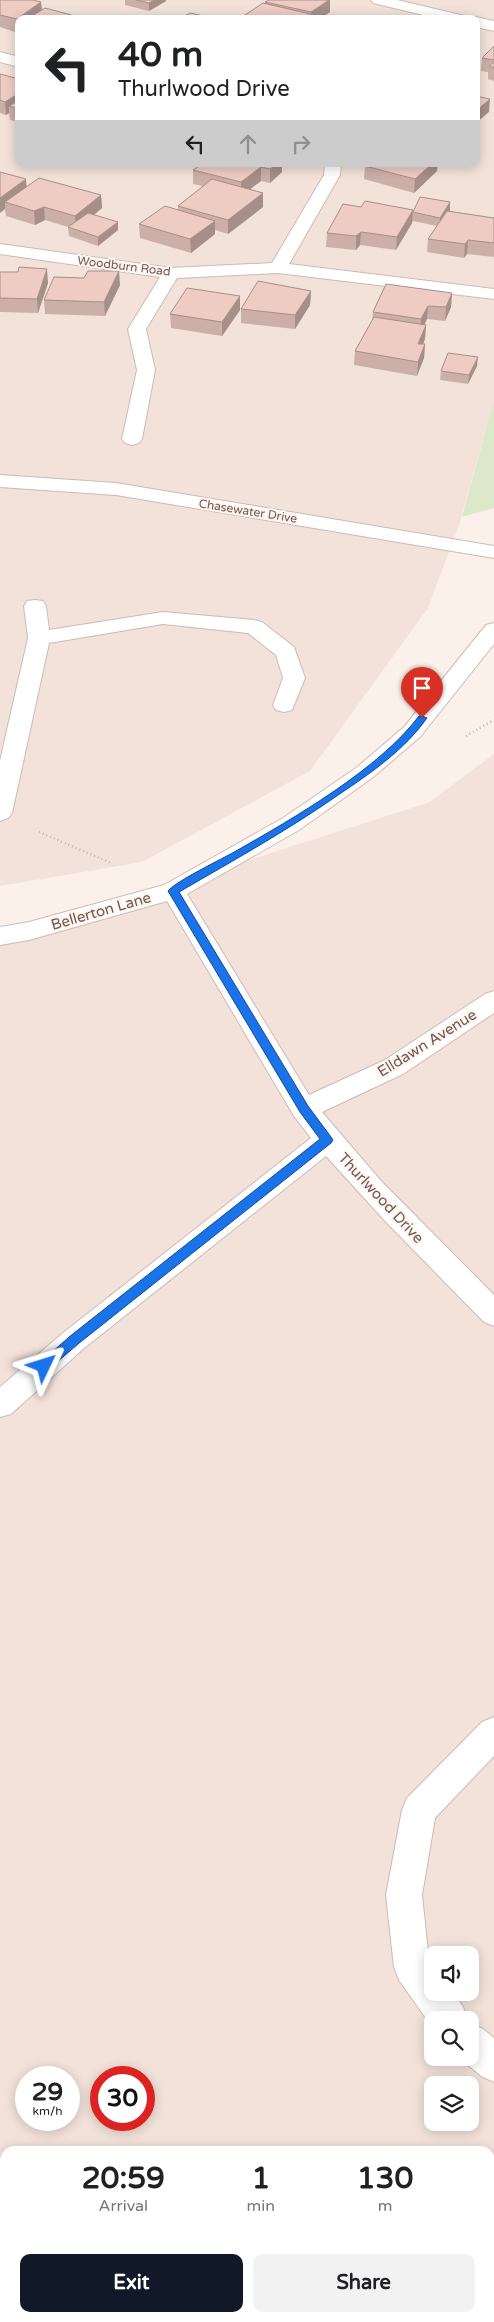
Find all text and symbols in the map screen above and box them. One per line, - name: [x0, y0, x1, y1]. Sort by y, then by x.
- text: 40 m: [118, 34, 203, 76]
- icon: left: [35, 35, 100, 100]
- text: Thurlwood Drive: [118, 76, 290, 102]
- icon: left: [181, 130, 209, 158]
- icon: ahead: [234, 130, 262, 158]
- icon: right: [287, 130, 315, 158]
- street label: Woodburn Road: [77, 253, 171, 279]
- street label: Chasewater Drive: [198, 496, 298, 526]
- pin: [401, 667, 443, 718]
- icon: arrive: [408, 674, 436, 702]
- street label: Bellerton Lane: [49, 888, 153, 934]
- street label: Elldawn Avenue: [374, 1005, 480, 1081]
- street label: Thurlwood Drive: [334, 1149, 428, 1247]
- position arrow: [17, 1339, 69, 1391]
- map controls: [424, 1946, 479, 2131]
- button: sound: [424, 1946, 479, 2001]
- button: search: [424, 2011, 479, 2066]
- speed limit sign: 30: [90, 2066, 155, 2131]
- button: layers: [424, 2076, 479, 2131]
- text: 29: [32, 2077, 63, 2107]
- text: km/h: [32, 2104, 63, 2118]
- text: 20:59: [82, 2160, 165, 2197]
- text: 1: [251, 2160, 270, 2197]
- text: 130: [357, 2160, 413, 2197]
- text: Arrival: [99, 2196, 148, 2216]
- text: min: [247, 2196, 275, 2216]
- text: m: [378, 2196, 392, 2216]
- button: Exit: [20, 2254, 243, 2312]
- button: Share: [253, 2254, 475, 2312]

